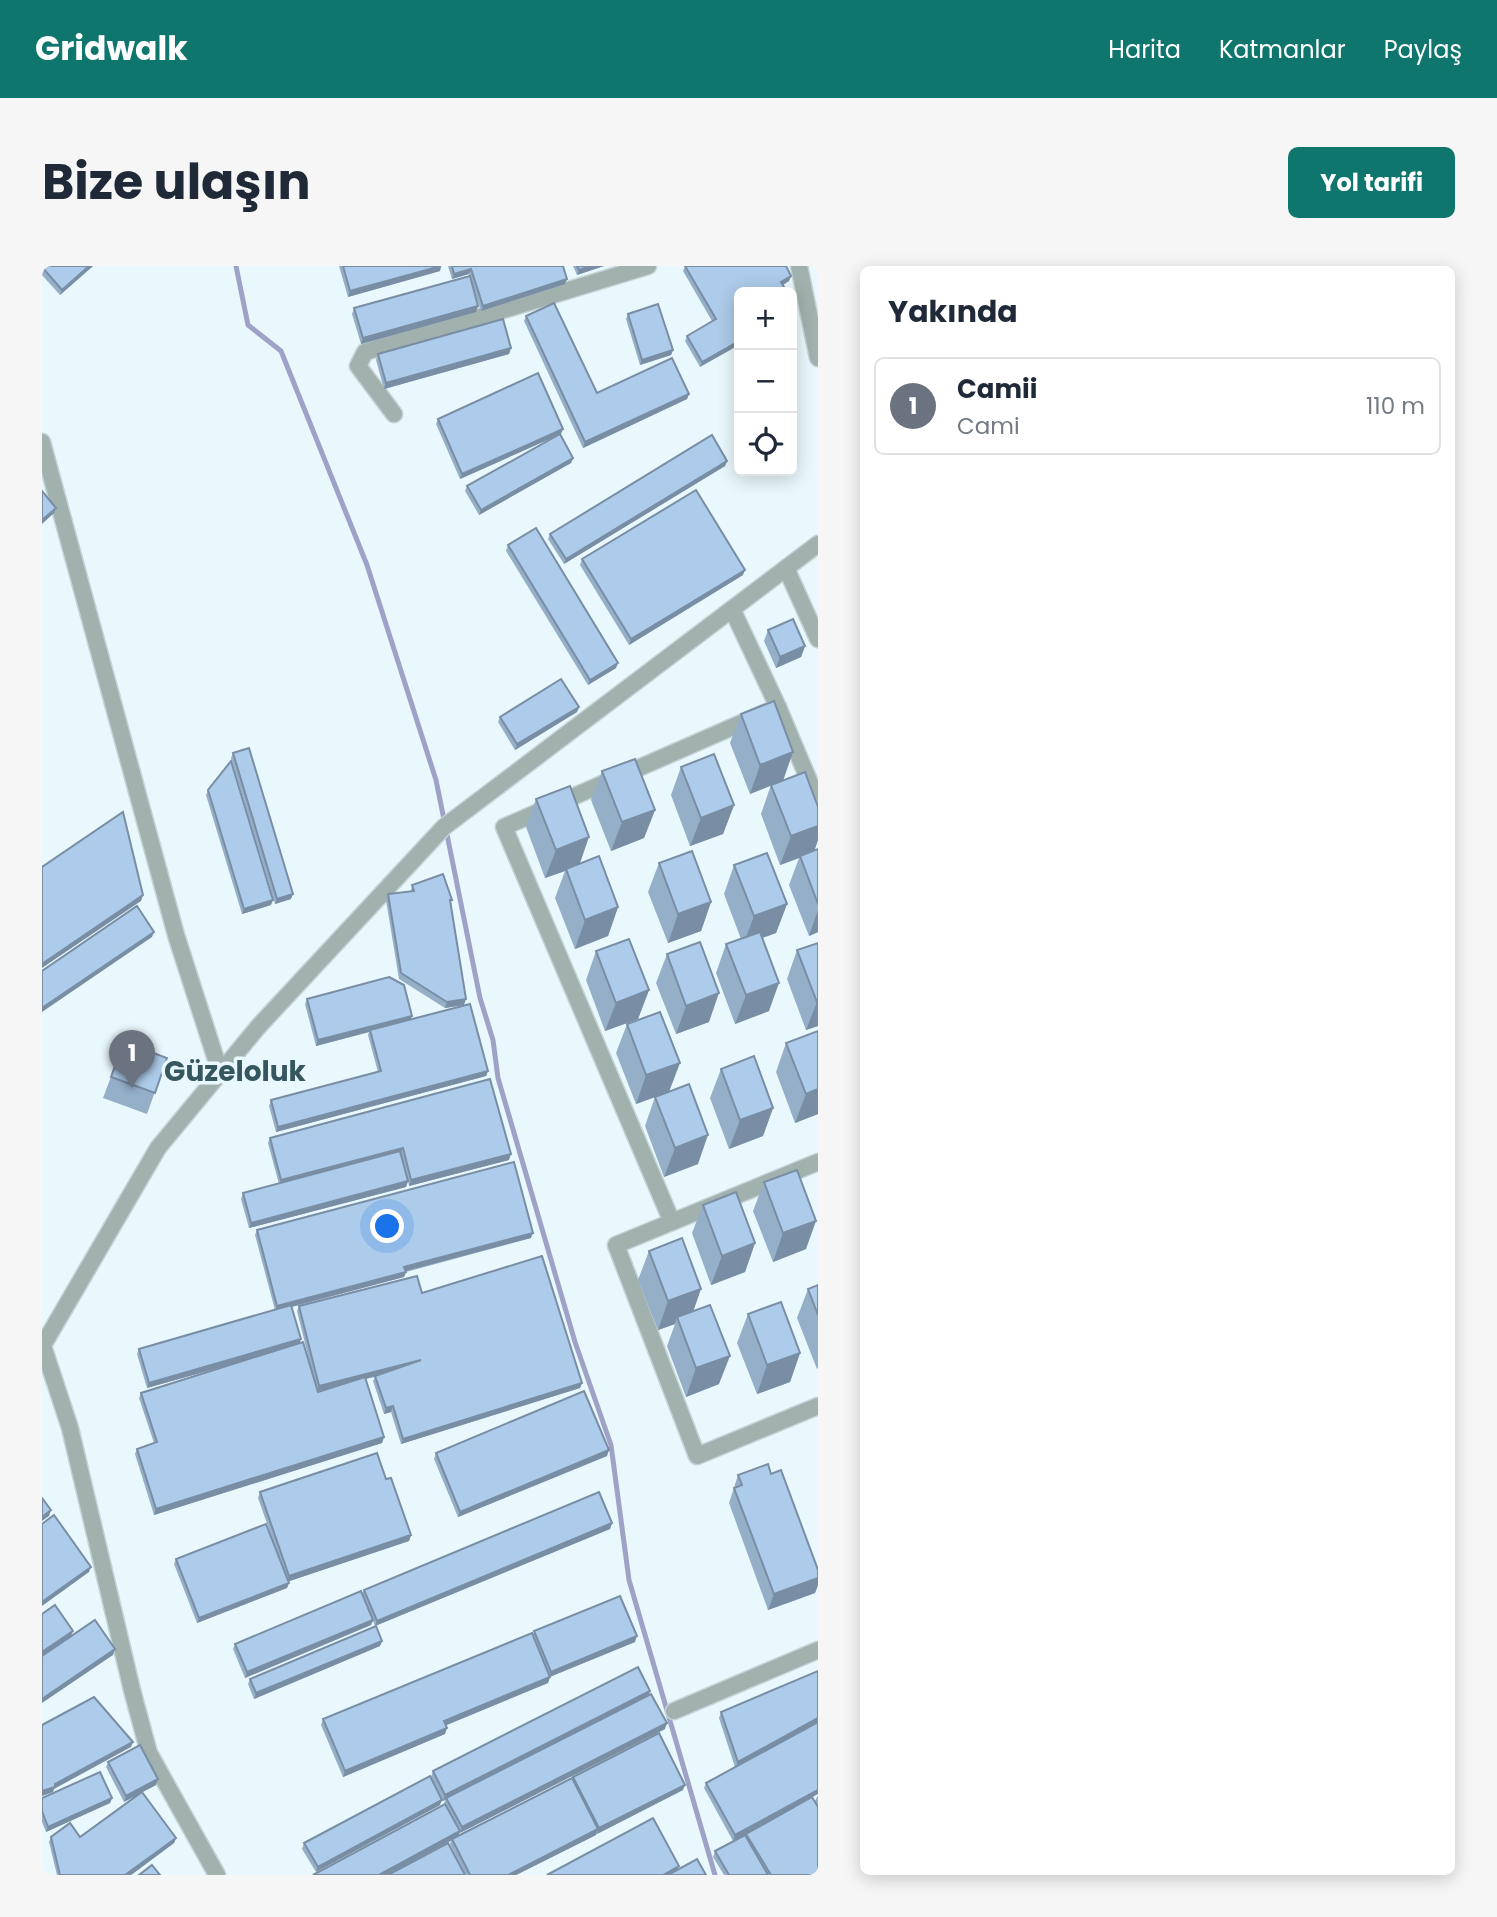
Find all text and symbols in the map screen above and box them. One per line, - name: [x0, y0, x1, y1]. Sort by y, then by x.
- text: Gridwalk: [35, 25, 188, 72]
- text: Harita: [1108, 33, 1181, 66]
- text: Katmanlar: [1219, 33, 1346, 66]
- text: Paylaş: [1384, 33, 1462, 66]
- button: Yol tarifi: [1288, 147, 1455, 218]
- text: Bize ulaşın: [42, 148, 310, 216]
- map controls: [734, 287, 797, 476]
- button: +: [734, 287, 797, 350]
- text: Yakında: [888, 290, 1018, 333]
- button: −: [734, 350, 797, 413]
- text: Camii: [957, 371, 1037, 407]
- text: 1: [909, 390, 917, 422]
- text: 110 m: [1366, 390, 1425, 422]
- text: Cami: [957, 410, 1020, 442]
- button: locate: [734, 413, 797, 476]
- pin: 1: [109, 1030, 155, 1088]
- district label: Güzeloluk: [164, 1052, 307, 1091]
- your location: [370, 1209, 404, 1243]

